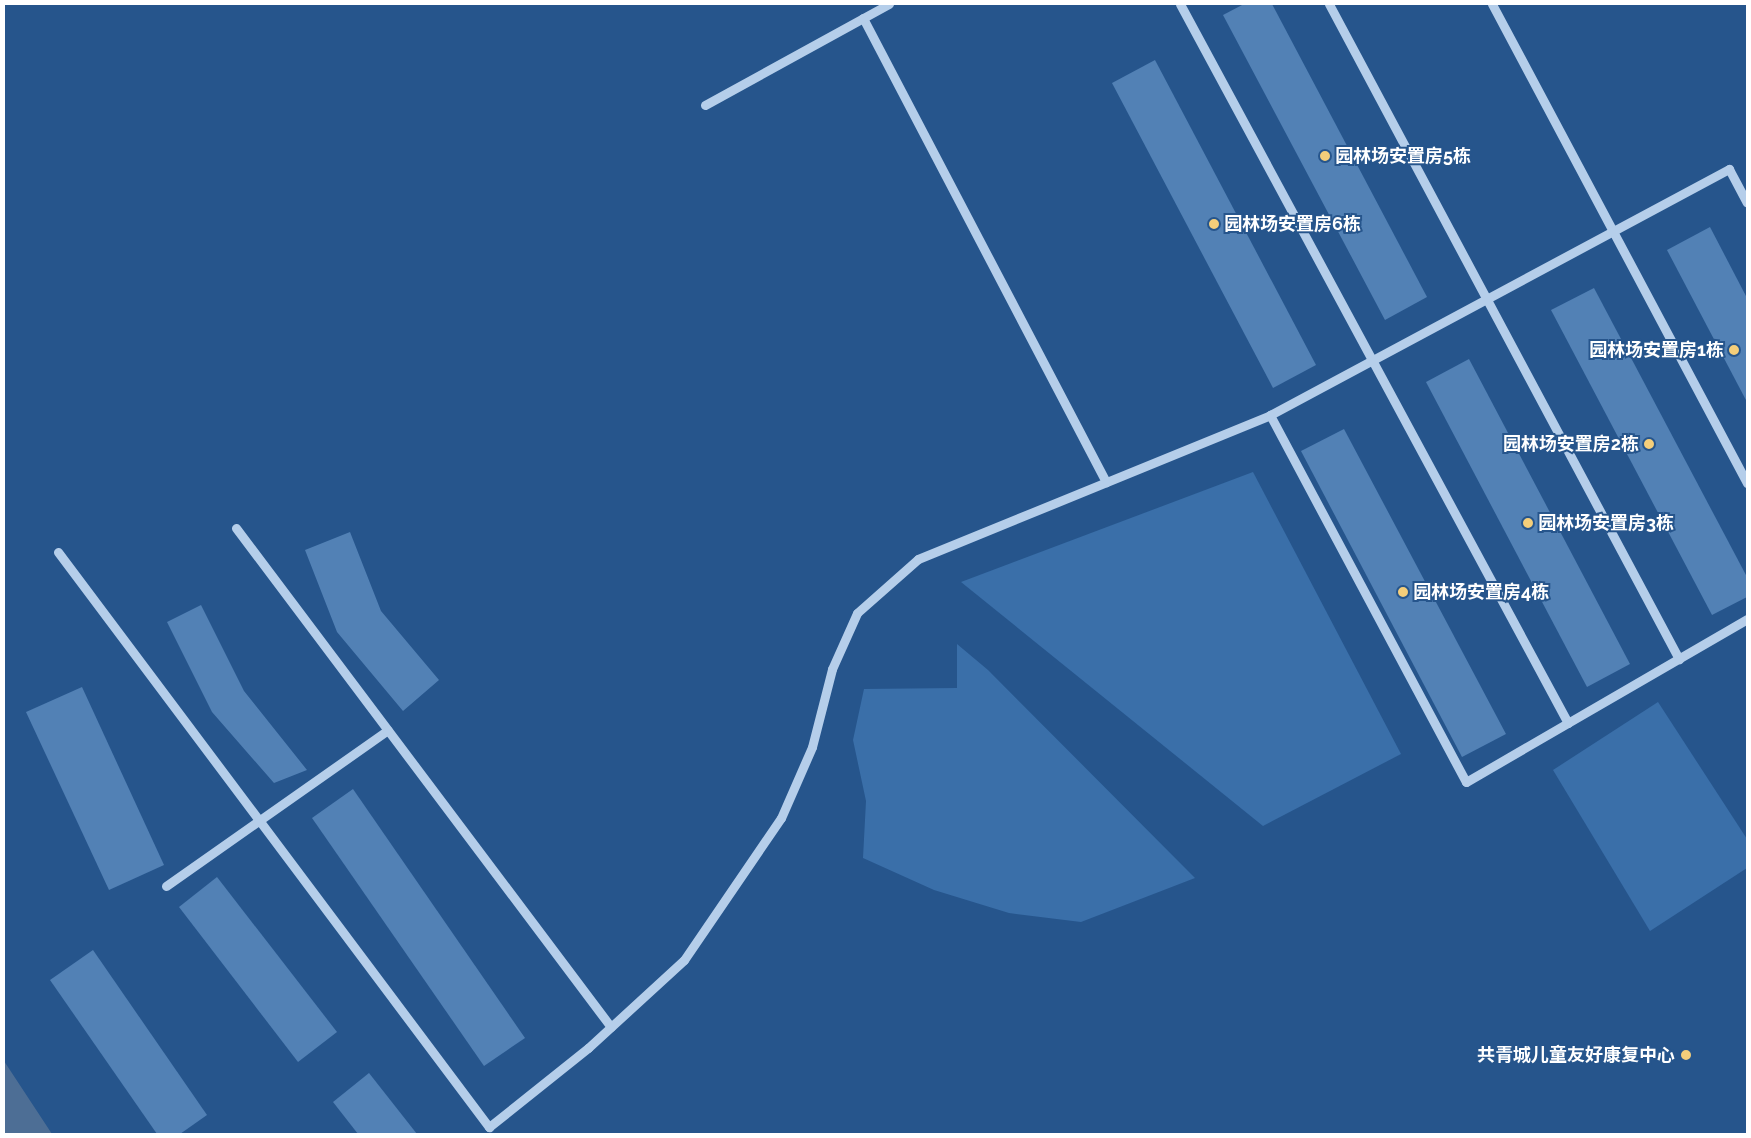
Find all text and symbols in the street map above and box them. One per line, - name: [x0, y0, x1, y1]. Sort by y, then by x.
- place label: 园林场安置房5栋: [1335, 145, 1471, 167]
- marker: 园林场安置房5栋: [1319, 150, 1331, 162]
- place label: 园林场安置房6栋: [1224, 213, 1361, 235]
- marker: 园林场安置房6栋: [1208, 218, 1220, 230]
- place label: 园林场安置房1栋: [1589, 339, 1724, 361]
- marker: 园林场安置房1栋: [1728, 344, 1740, 356]
- place label: 园林场安置房2栋: [1503, 433, 1639, 455]
- marker: 园林场安置房2栋: [1643, 438, 1655, 450]
- place label: 园林场安置房3栋: [1538, 512, 1674, 534]
- marker: 园林场安置房3栋: [1522, 517, 1534, 529]
- place label: 园林场安置房4栋: [1413, 581, 1549, 603]
- marker: 园林场安置房4栋: [1397, 586, 1409, 598]
- place label: 共青城儿童友好康复中心: [1477, 1044, 1675, 1066]
- marker: 共青城儿童友好康复中心: [1679, 1048, 1693, 1062]

